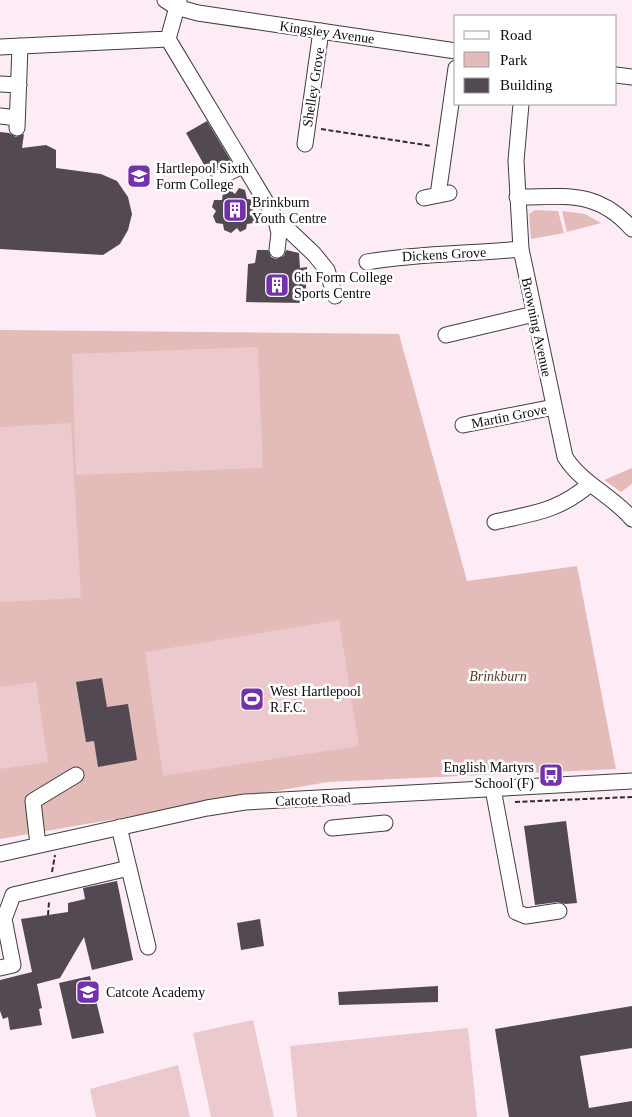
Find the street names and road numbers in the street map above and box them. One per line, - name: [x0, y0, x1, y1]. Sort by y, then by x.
- street label: Kingsley Avenue: [278, 18, 375, 47]
- street label: Shelley Grove: [300, 46, 327, 128]
- street label: Dickens Grove: [402, 245, 487, 264]
- street label: Browning Avenue: [519, 276, 554, 378]
- street label: Martin Grove: [470, 402, 548, 431]
- street label: Catcote Road: [275, 790, 351, 809]

